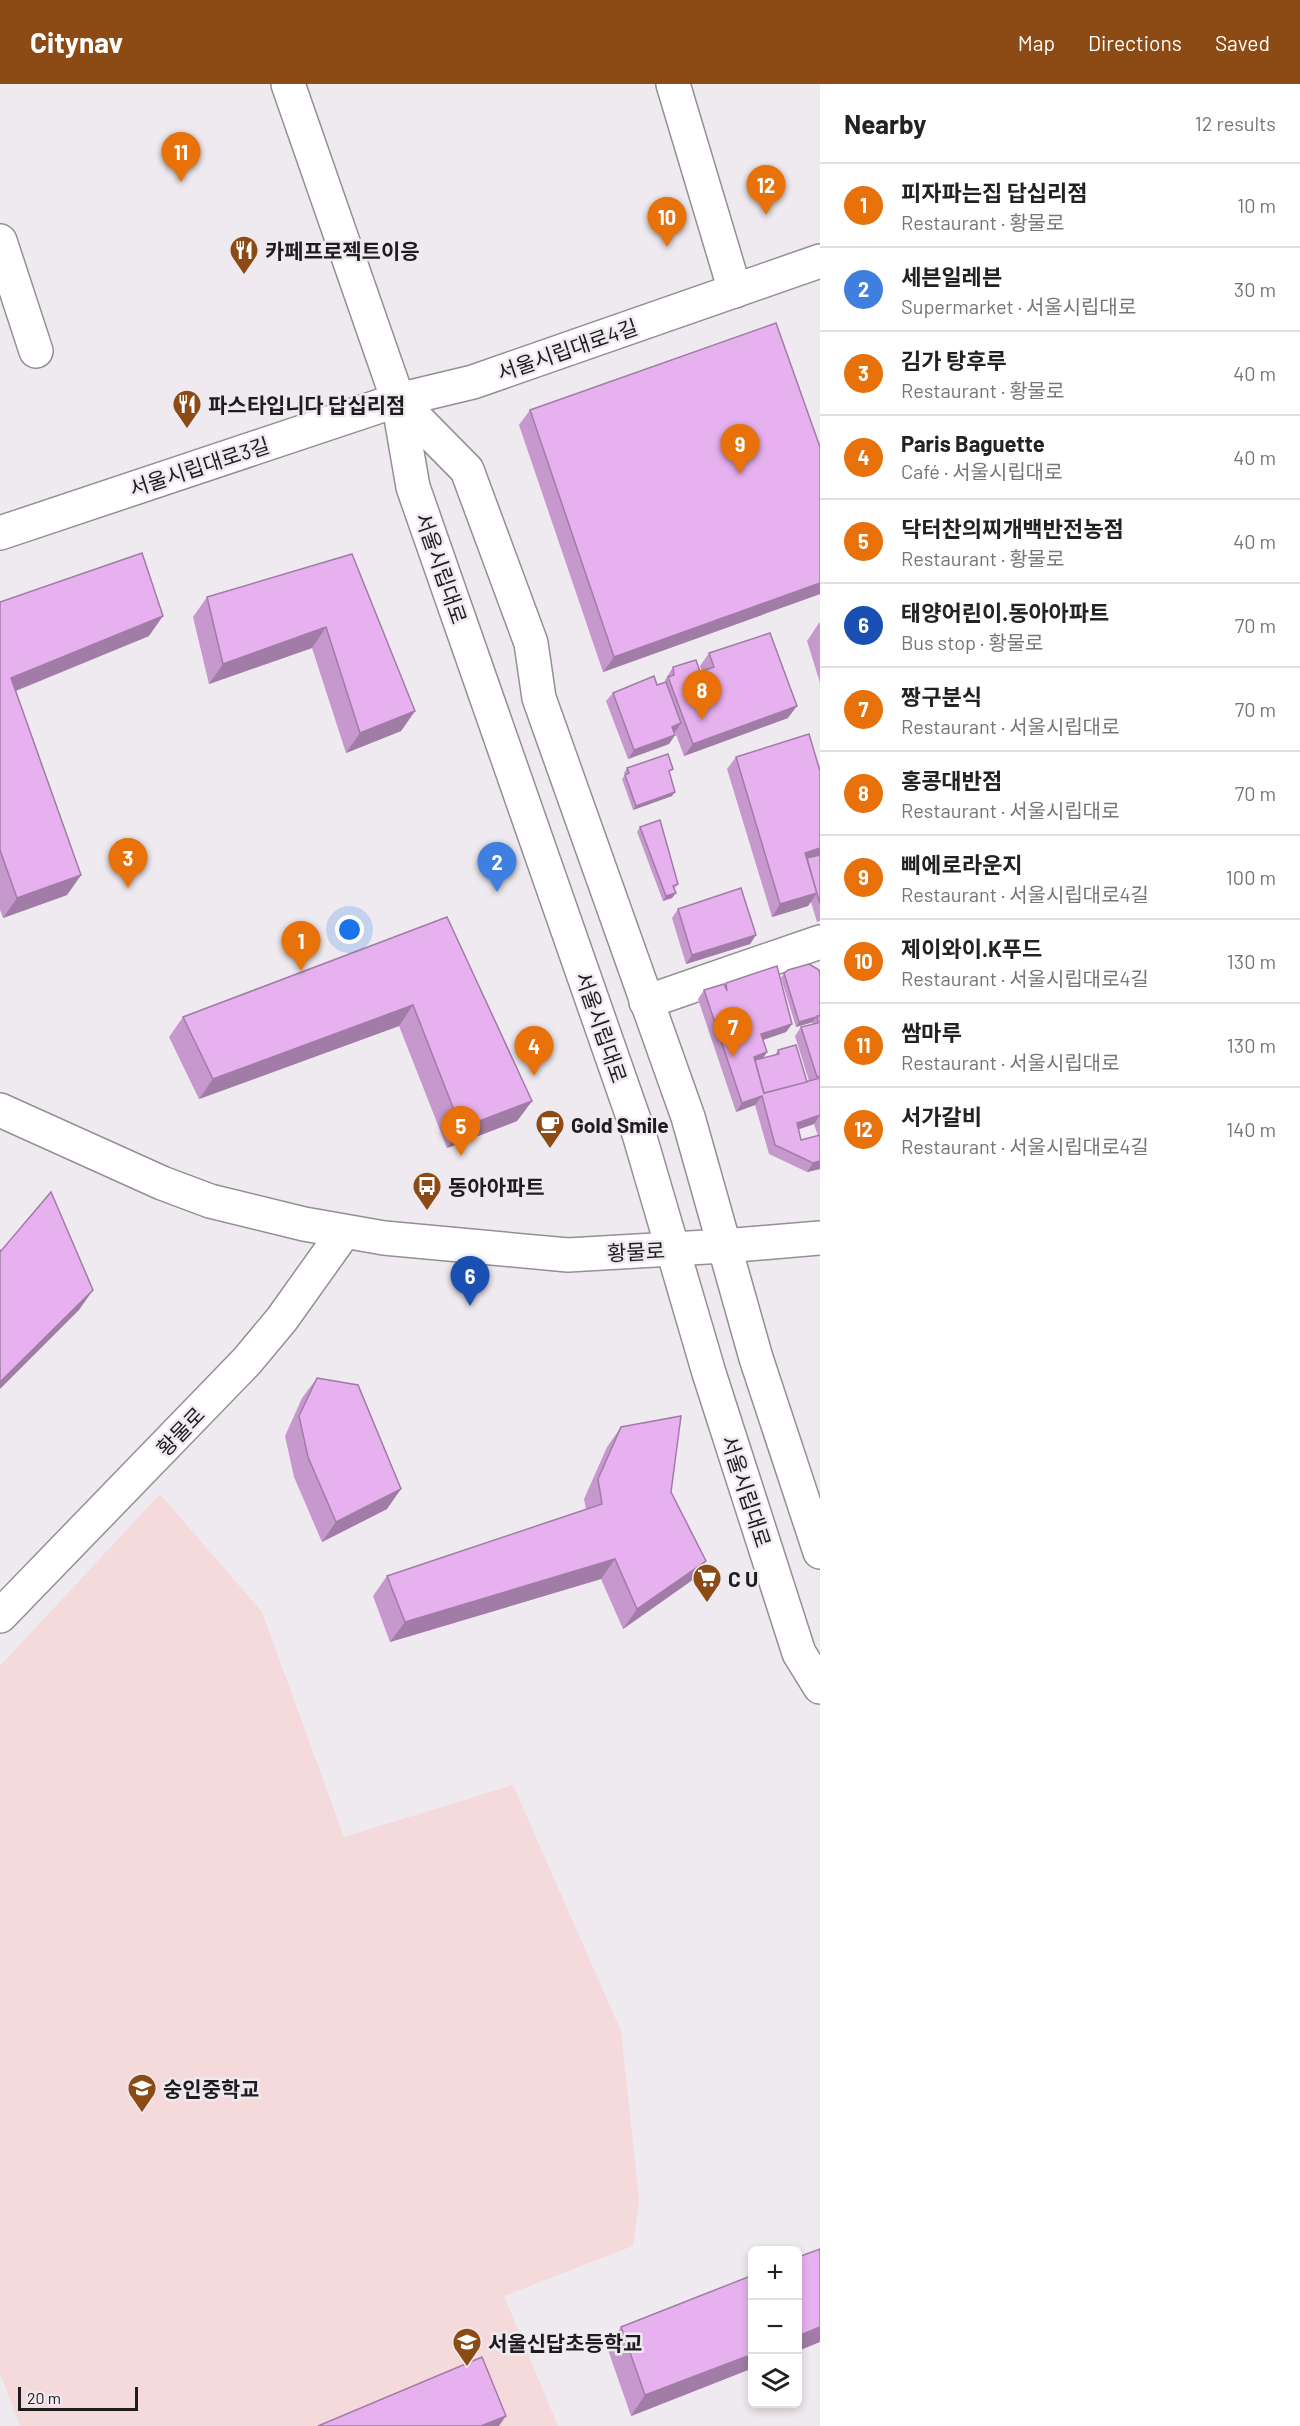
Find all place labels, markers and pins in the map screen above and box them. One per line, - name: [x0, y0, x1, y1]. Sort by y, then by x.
- pin: 11: [162, 132, 201, 182]
- pin: 12: [746, 166, 786, 215]
- pin: 10: [648, 198, 686, 247]
- restaurant icon: 카페프로젝트이응: [228, 234, 260, 276]
- place label: 카페프로젝트이응: [265, 238, 420, 263]
- restaurant icon: 파스타입니다 답십리점: [171, 388, 203, 430]
- place label: 파스타입니다 답십리점: [208, 392, 405, 417]
- pin: 9: [720, 424, 760, 474]
- pin: 8: [682, 670, 722, 720]
- pin: 3: [108, 838, 148, 888]
- pin: 2: [478, 842, 516, 892]
- pin: 1: [282, 922, 320, 971]
- pin: 7: [714, 1008, 752, 1057]
- pin: 4: [514, 1026, 554, 1076]
- pin: 5: [442, 1106, 480, 1156]
- cafe icon: Gold Smile: [534, 1108, 566, 1150]
- place label: Gold Smile: [571, 1112, 669, 1137]
- bus stop icon: 동아아파트: [411, 1170, 443, 1212]
- place label: 동아아파트: [448, 1174, 545, 1199]
- pin: 6: [450, 1256, 490, 1306]
- supermarket icon: C U: [691, 1562, 723, 1604]
- place label: C U: [728, 1566, 758, 1591]
- school or university icon: 숭인중학교: [126, 2072, 158, 2114]
- place label: 숭인중학교: [163, 2076, 260, 2101]
- school or university icon: 서울신답초등학교: [451, 2326, 483, 2368]
- place label: 서울신답초등학교: [488, 2330, 643, 2355]

